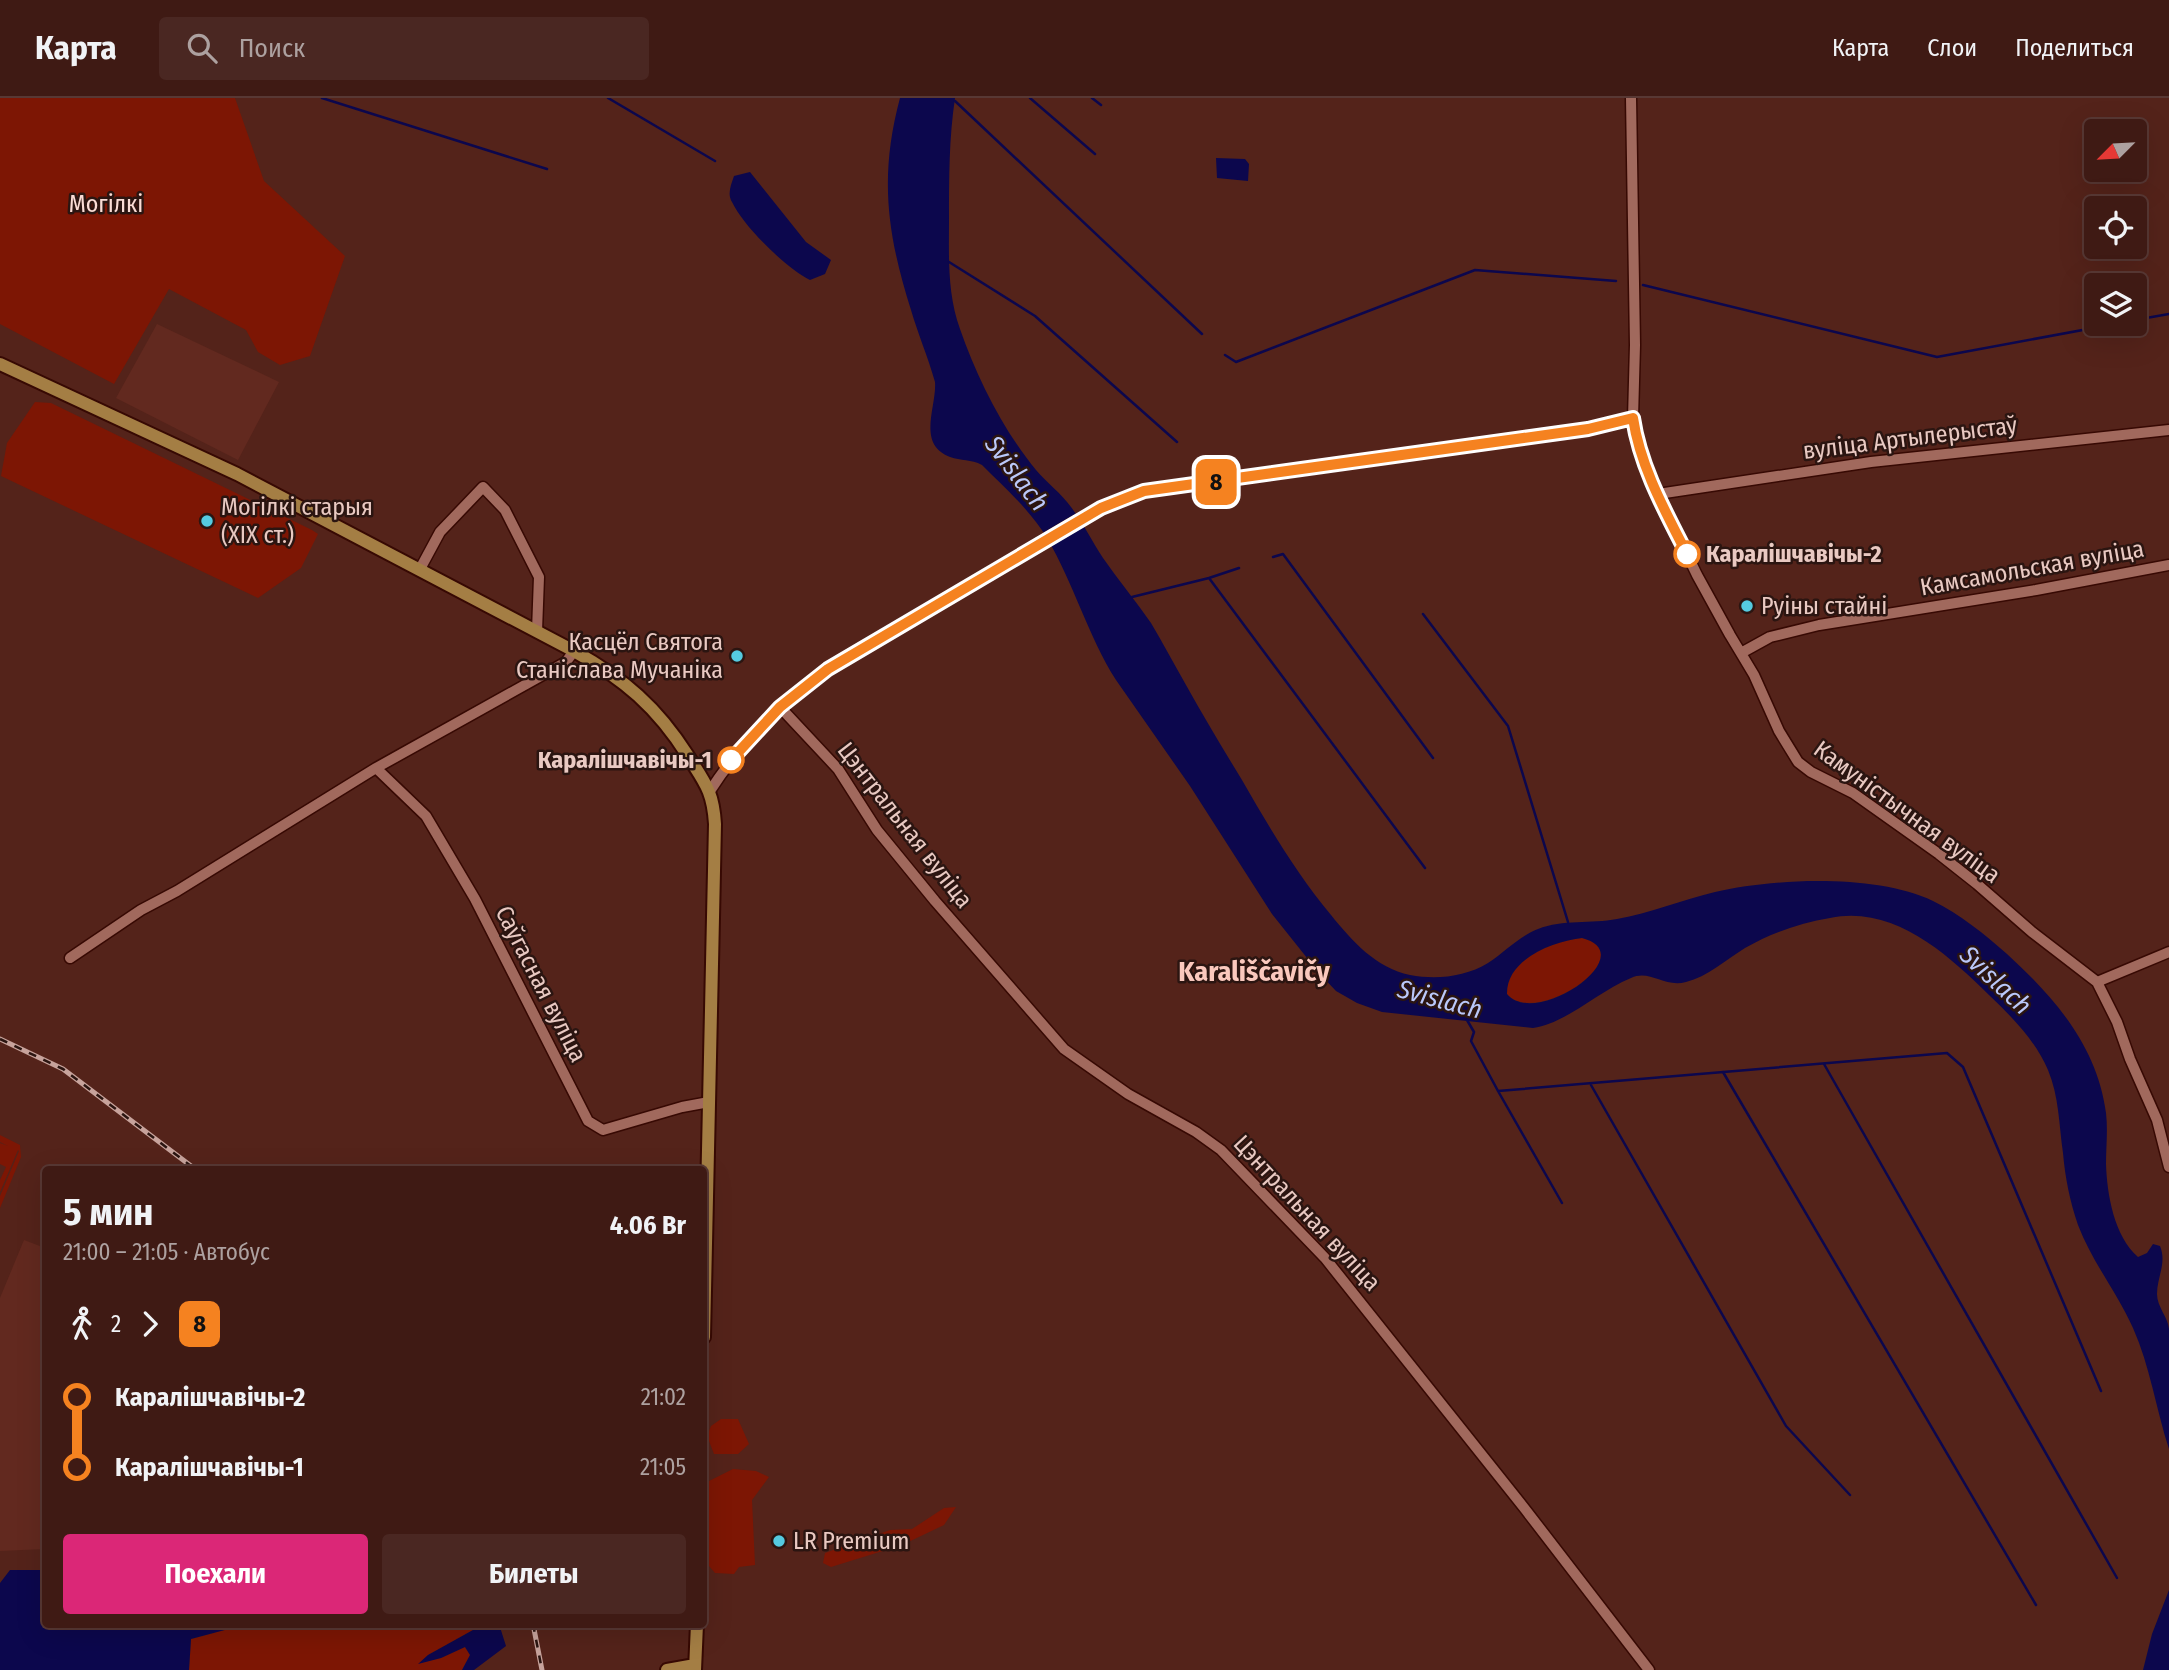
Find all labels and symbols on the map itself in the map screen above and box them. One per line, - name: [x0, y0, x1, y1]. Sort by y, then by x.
- north arrow: [2084, 119, 2147, 182]
- park label: Могілкі: [69, 190, 143, 218]
- street label: вуліца Артылерыстаў: [1801, 411, 2019, 465]
- water label: Svislach: [978, 429, 1055, 517]
- line badge: 8: [1193, 459, 1239, 505]
- place label: Могілкі старыя (XIX ст.): [221, 493, 373, 549]
- marker: Могілкі старыя (XIX ст.): [199, 513, 215, 529]
- street label: Камсамольская вуліца: [1918, 535, 2146, 601]
- place label: Каралішчавічы-2: [1706, 540, 1882, 568]
- marker: Каралішчавічы-2: [1674, 541, 1700, 567]
- place label: Руіны стайні: [1761, 592, 1887, 620]
- marker: Руіны стайні: [1739, 598, 1755, 614]
- place label: Касцёл Святога Станіслава Мучаніка: [516, 628, 723, 684]
- marker: Касцёл Святога Станіслава Мучаніка: [729, 648, 745, 664]
- street label: Камуністычная вуліца: [1808, 735, 2006, 889]
- street label: Цэнтральная вуліца: [832, 737, 978, 913]
- place label: Каралішчавічы-1: [538, 746, 712, 774]
- marker: Каралішчавічы-1: [718, 747, 744, 773]
- street label: Саўгасная вуліца: [490, 901, 592, 1067]
- water label: Svislach: [1953, 939, 2038, 1021]
- district label: Karališčavičy: [1178, 955, 1330, 988]
- water label: Svislach: [1393, 973, 1486, 1026]
- street label: Цэнтральная вуліца: [1228, 1129, 1386, 1297]
- place label: LR Premium: [793, 1527, 910, 1555]
- marker: LR Premium: [771, 1533, 787, 1549]

